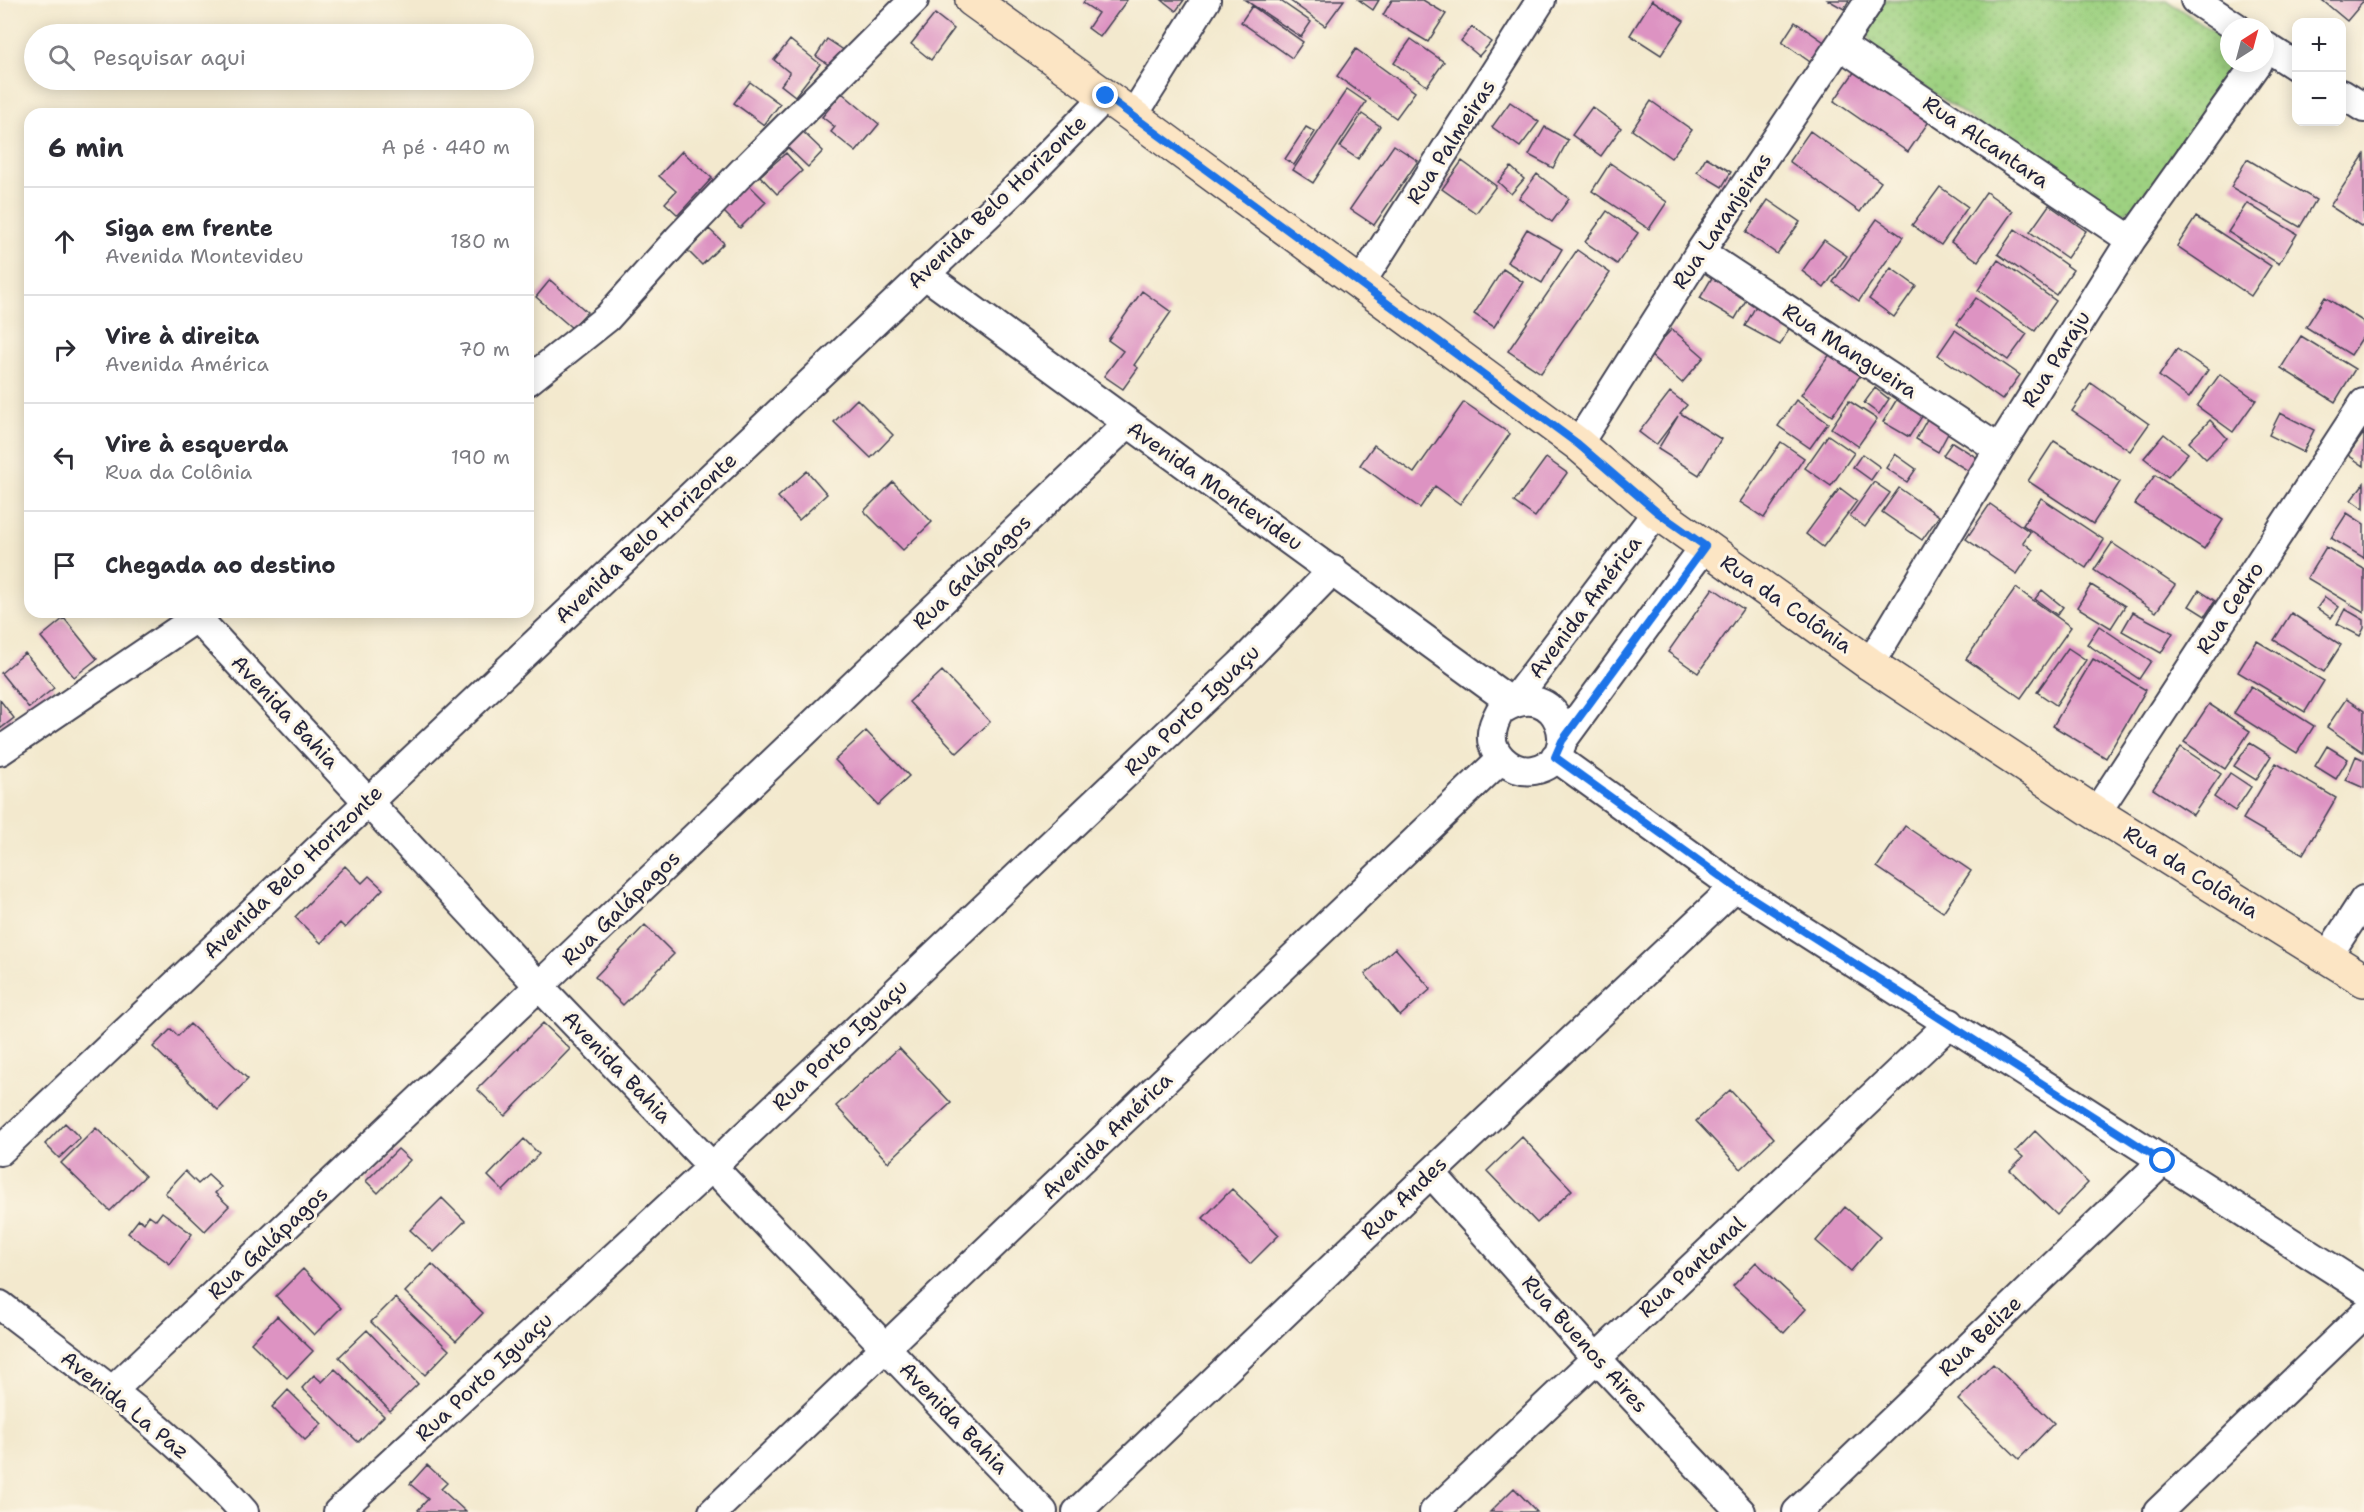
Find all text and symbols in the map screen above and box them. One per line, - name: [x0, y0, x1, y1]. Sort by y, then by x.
- north arrow: [2220, 18, 2274, 72]
- map controls: [2292, 18, 2346, 126]
- button: +: [2292, 18, 2346, 72]
- search box: [24, 24, 534, 90]
- icon: search: [45, 41, 78, 74]
- text: Pesquisar aqui: [93, 43, 246, 72]
- button: −: [2292, 72, 2346, 126]
- street label: Rua Palmeiras: [1400, 74, 1502, 210]
- route end: [1092, 82, 1118, 108]
- street label: Rua Alcantara: [1917, 89, 2055, 195]
- street label: Avenida Belo Horizonte: [901, 109, 1093, 295]
- text: 6 min: [48, 130, 124, 165]
- text: A pé · 440 m: [382, 134, 510, 160]
- street label: Rua Laranjeiras: [1666, 147, 1778, 295]
- text: Siga em frente: [105, 214, 273, 243]
- icon: ahead: [48, 225, 81, 258]
- text: 180 m: [450, 228, 510, 254]
- text: Avenida Montevideu: [105, 243, 304, 269]
- street label: Rua Mangueira: [1777, 297, 1923, 405]
- street label: Rua Paraju: [2015, 305, 2097, 413]
- text: Vire à direita: [105, 322, 259, 351]
- icon: right: [48, 333, 81, 366]
- text: 70 m: [458, 336, 510, 362]
- text: Avenida América: [105, 351, 269, 377]
- street label: Avenida Montevideu: [1122, 415, 1308, 557]
- text: Vire à esquerda: [105, 430, 288, 459]
- icon: left: [48, 441, 81, 474]
- text: 190 m: [451, 444, 510, 470]
- street label: Avenida Belo Horizonte: [549, 446, 743, 630]
- text: Rua da Colônia: [105, 459, 252, 485]
- street label: Rua Galápagos: [907, 508, 1037, 636]
- street label: Avenida América: [1522, 530, 1648, 684]
- street label: Rua da Colônia: [1715, 548, 1857, 660]
- icon: arrive: [48, 549, 81, 582]
- text: Chegada ao destino: [105, 551, 336, 580]
- street label: Rua Cedro: [2190, 556, 2270, 660]
- street label: Rua Porto Iguaçu: [1118, 638, 1266, 782]
- street label: Avenida Bahia: [225, 649, 345, 775]
- street label: Avenida Belo Horizonte: [197, 779, 389, 965]
- street label: Rua da Colônia: [2118, 819, 2264, 925]
- street label: Rua Galápagos: [556, 844, 686, 972]
- street label: Rua Porto Iguaçu: [766, 973, 914, 1117]
- street label: Avenida Bahia: [556, 1005, 678, 1129]
- street label: Avenida América: [1035, 1066, 1179, 1206]
- route start: [2149, 1147, 2175, 1173]
- street label: Rua Andes: [1355, 1150, 1453, 1246]
- street label: Rua Galápagos: [202, 1180, 334, 1306]
- street label: Rua Pantanal: [1632, 1210, 1752, 1324]
- street label: Rua Buenos Aires: [1516, 1269, 1654, 1419]
- street label: Rua Belize: [1932, 1289, 2028, 1383]
- street label: Rua Porto Iguaçu: [409, 1306, 559, 1448]
- street label: Avenida La Paz: [55, 1345, 195, 1465]
- street label: Avenida Bahia: [893, 1356, 1015, 1480]

